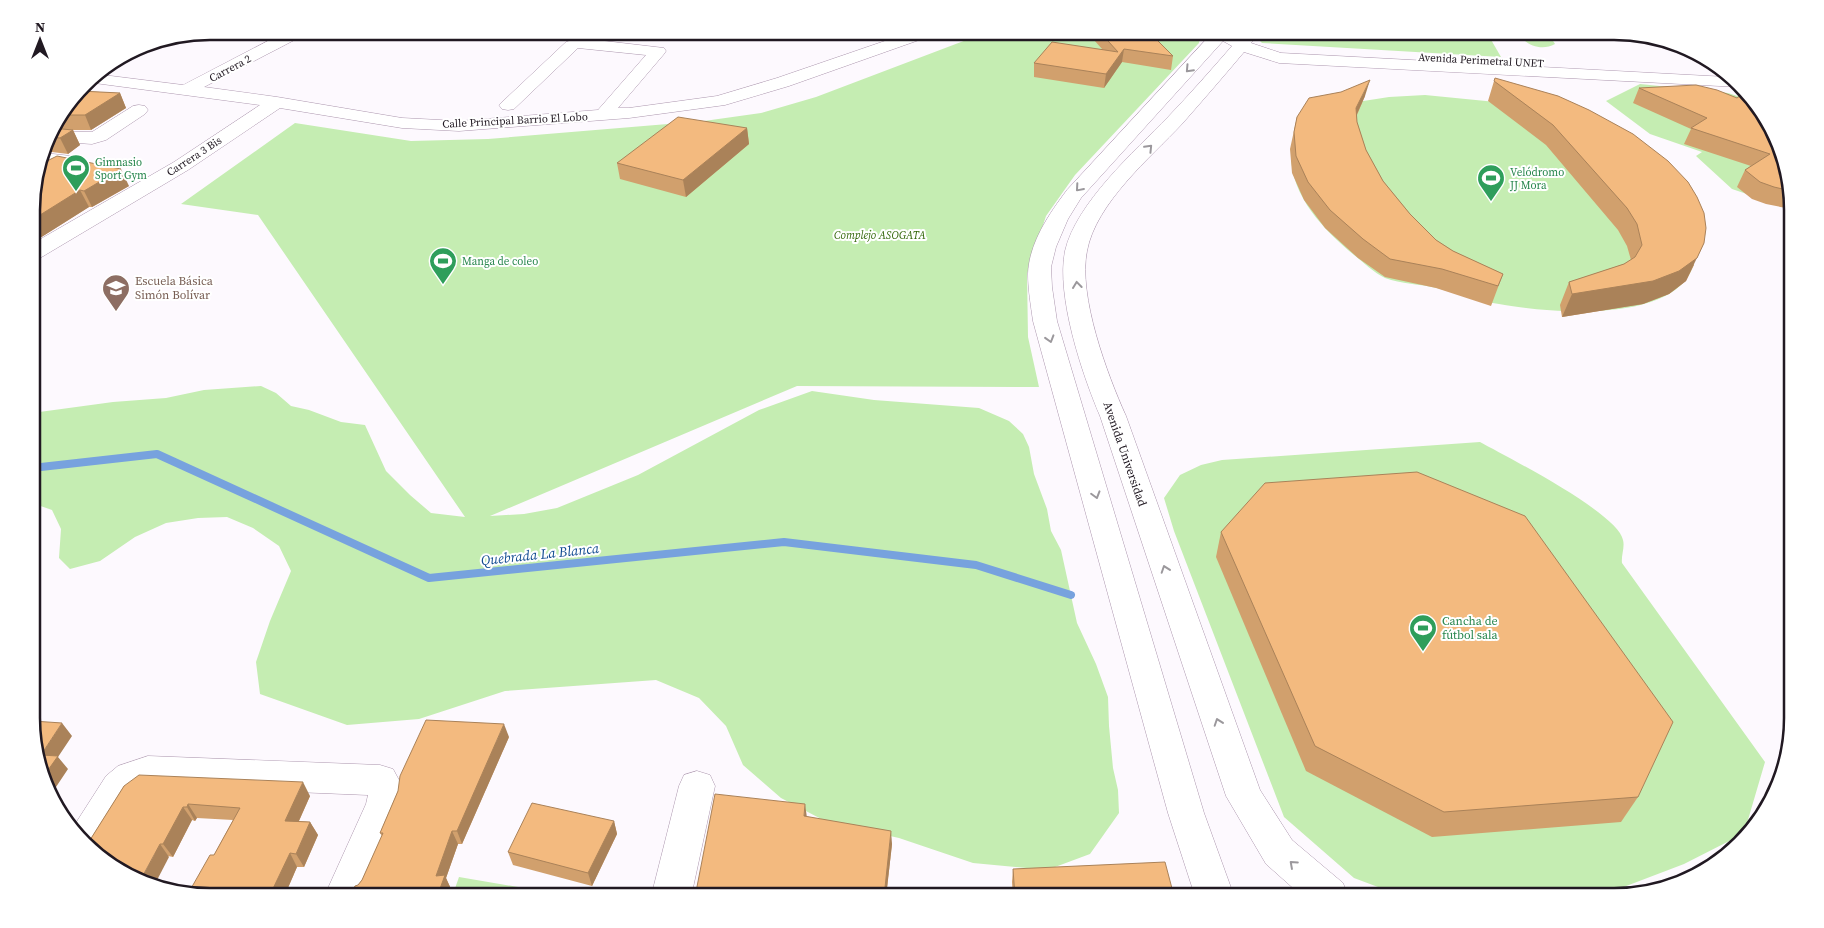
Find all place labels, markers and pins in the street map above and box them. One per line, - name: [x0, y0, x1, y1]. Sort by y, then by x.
- sports icon: Gimnasio Sport Gym: [61, 153, 91, 192]
- place label: Gimnasio Sport Gym: [95, 155, 147, 183]
- sports icon: Velódromo JJ Mora: [1476, 163, 1506, 202]
- place label: Velódromo JJ Mora: [1509, 165, 1564, 193]
- sports icon: Manga de coleo: [428, 246, 458, 285]
- place label: Manga de coleo: [462, 254, 538, 269]
- school or university icon: Escuela Básica Simón Bolívar: [101, 273, 131, 312]
- place label: Escuela Básica Simón Bolívar: [135, 273, 214, 303]
- sports icon: Cancha de fútbol sala: [1408, 613, 1438, 652]
- place label: Cancha de fútbol sala: [1442, 613, 1499, 643]

